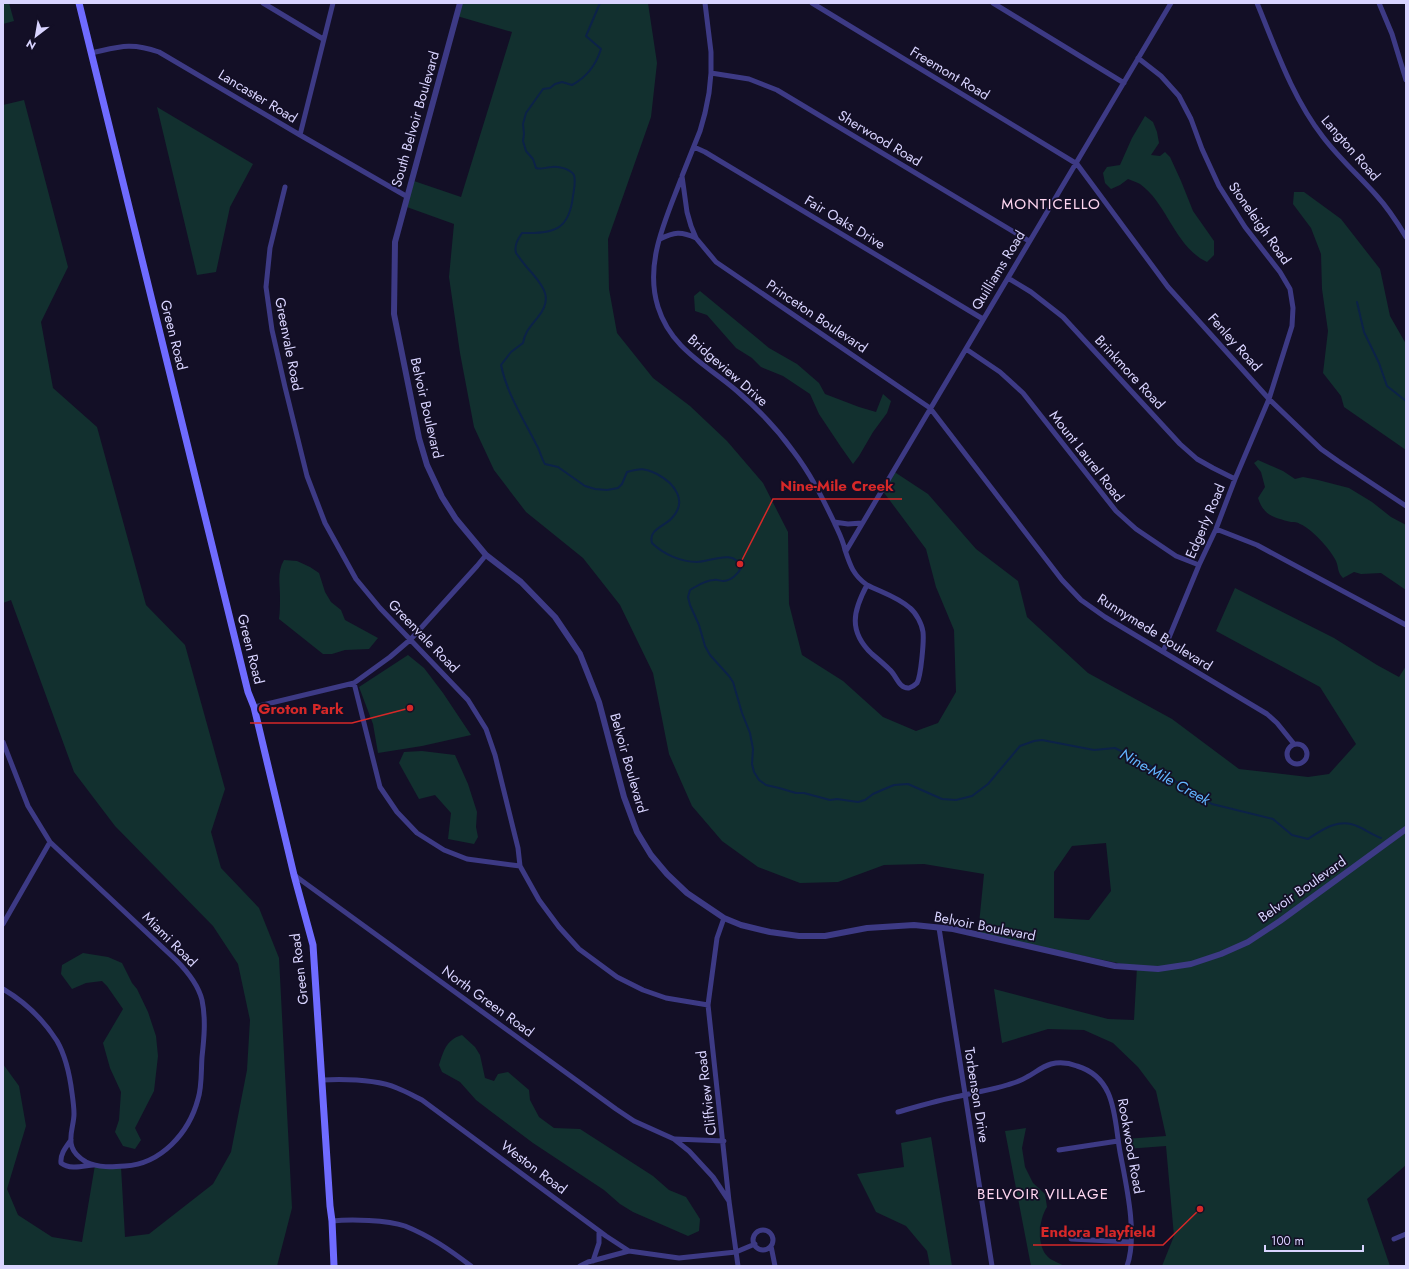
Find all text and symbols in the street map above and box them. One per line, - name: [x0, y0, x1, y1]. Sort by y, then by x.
- north arrow: [16, 16, 56, 56]
- text: N: [23, 35, 39, 54]
- street label: Freemont Road: [907, 41, 993, 105]
- street label: South Belvoir Boulevard: [386, 49, 444, 189]
- street label: Lancaster Road: [215, 64, 301, 128]
- street label: Sherwood Road: [834, 105, 926, 171]
- street label: Langton Road: [1317, 111, 1385, 185]
- street label: Stoneleigh Road: [1224, 178, 1296, 268]
- street label: Fair Oaks Drive: [801, 190, 889, 254]
- district label: MONTICELLO: [1001, 193, 1101, 215]
- street label: Quilliams Road: [966, 226, 1030, 314]
- street label: Princeton Boulevard: [762, 275, 872, 357]
- street label: Greenvale Road: [270, 296, 308, 392]
- street label: Green Road: [156, 298, 192, 372]
- street label: Fenley Road: [1204, 309, 1266, 375]
- street label: Bridgeview Drive: [683, 329, 773, 411]
- street label: Brinkmore Road: [1090, 331, 1170, 413]
- street label: Belvoir Boulevard: [406, 355, 448, 461]
- street label: Mount Laurel Road: [1045, 406, 1129, 506]
- callout: Nine-Mile Creek: [773, 472, 902, 499]
- text: Nine-Mile Creek: [780, 475, 894, 497]
- street label: Edgerly Road: [1180, 481, 1230, 561]
- street label: Runnymede Boulevard: [1094, 588, 1216, 676]
- street label: Greenvale Road: [384, 595, 464, 677]
- street label: Green Road: [233, 612, 269, 686]
- callout: Groton Park: [250, 696, 352, 723]
- text: Groton Park: [258, 698, 344, 720]
- street label: Belvoir Boulevard: [605, 711, 653, 815]
- water label: Nine-Mile Creek: [1116, 743, 1215, 811]
- street label: Belvoir Boulevard: [1254, 851, 1350, 927]
- street label: Belvoir Boulevard: [932, 906, 1038, 946]
- street label: Miami Road: [138, 907, 202, 971]
- street label: Green Road: [285, 932, 313, 1006]
- street label: North Green Road: [438, 961, 538, 1041]
- street label: Torbenson Drive: [960, 1046, 994, 1144]
- street label: Cliffview Road: [691, 1050, 721, 1136]
- street label: Rookwood Road: [1113, 1097, 1149, 1195]
- street label: Weston Road: [497, 1135, 571, 1199]
- district label: BELVOIR VILLAGE: [977, 1183, 1109, 1205]
- callout: Endora Playfield: [1033, 1218, 1163, 1245]
- text: Endora Playfield: [1041, 1221, 1155, 1243]
- scale bar: [1265, 1227, 1363, 1253]
- text: 100 m: [1271, 1232, 1304, 1250]

